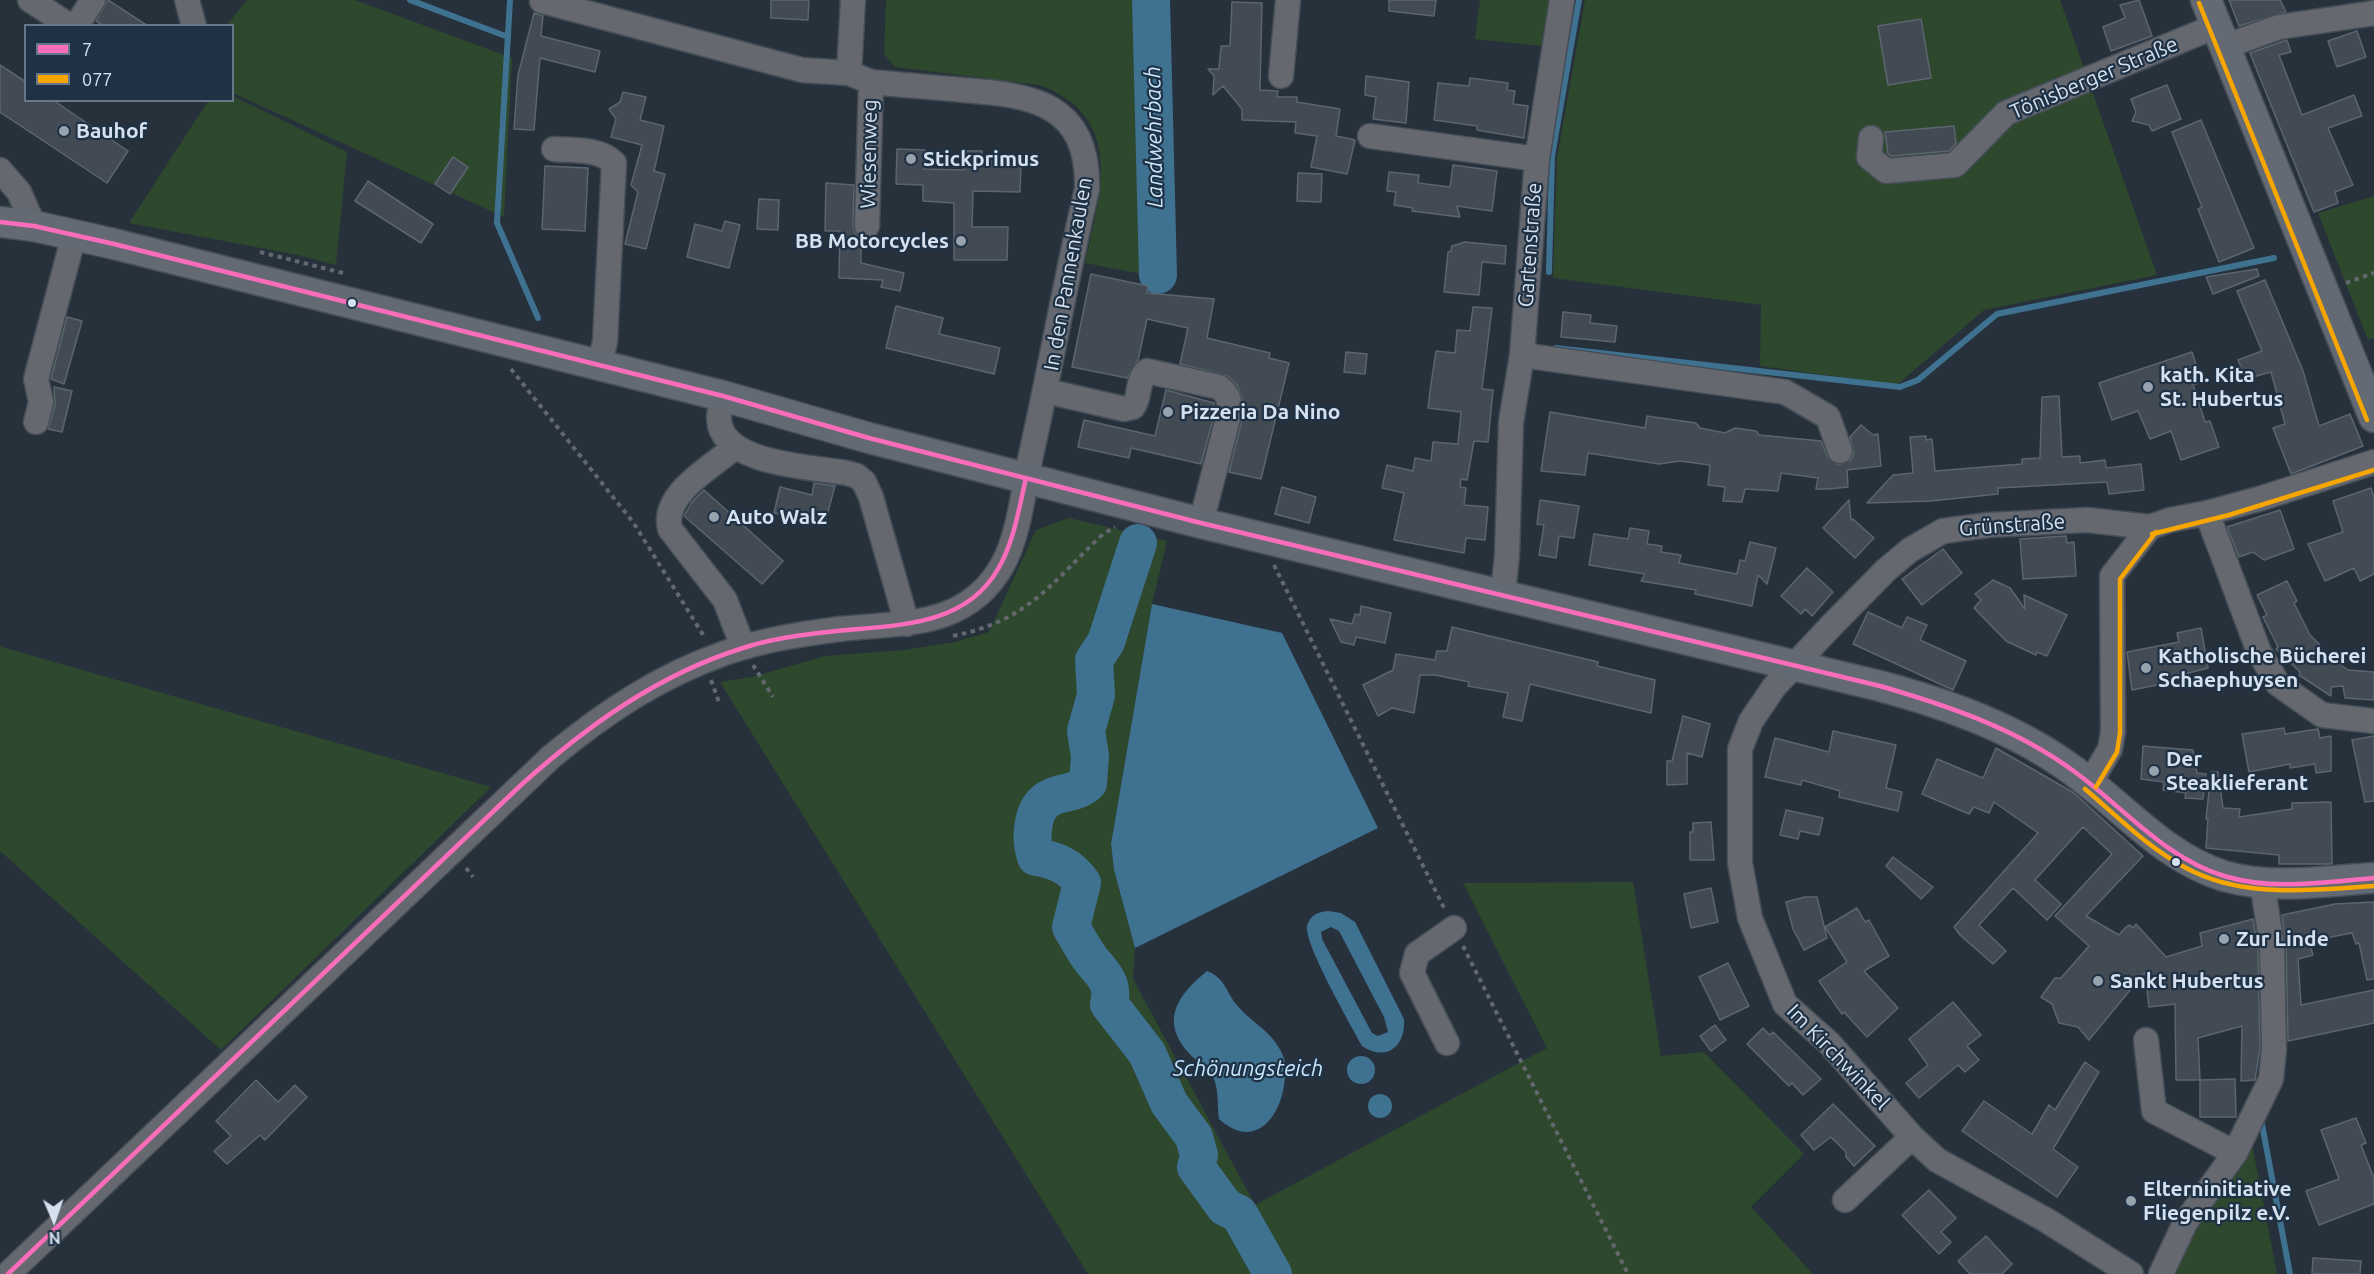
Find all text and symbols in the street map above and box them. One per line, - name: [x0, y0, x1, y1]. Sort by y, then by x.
- legend: [24, 24, 234, 102]
- street label: Tönisberger Straße: [2006, 31, 2182, 125]
- text: 7: [82, 39, 92, 59]
- water label: Landwehrbach: [1140, 66, 1168, 208]
- text: 077: [82, 69, 112, 89]
- street label: Wiesenweg: [855, 99, 883, 209]
- place label: Bauhof: [76, 118, 147, 144]
- marker: Bauhof: [57, 124, 71, 138]
- place label: Stickprimus: [923, 146, 1039, 172]
- marker: Stickprimus: [904, 152, 918, 166]
- street label: In den Pannenkaulen: [1039, 175, 1097, 373]
- street label: Gartenstraße: [1513, 182, 1547, 308]
- place label: BB Motorcycles: [795, 228, 949, 254]
- marker: BB Motorcycles: [954, 234, 968, 248]
- unlabelled marker: [346, 297, 358, 309]
- place label: kath. Kita St. Hubertus: [2160, 362, 2284, 412]
- marker: kath. Kita St. Hubertus: [2141, 380, 2155, 394]
- place label: Pizzeria Da Nino: [1180, 399, 1340, 425]
- marker: Pizzeria Da Nino: [1161, 405, 1175, 419]
- place label: Auto Walz: [726, 504, 827, 530]
- street label: Grünstraße: [1958, 509, 2066, 541]
- marker: Auto Walz: [707, 510, 721, 524]
- place label: Katholische Bücherei Schaephuysen: [2158, 643, 2366, 693]
- marker: Katholische Bücherei Schaephuysen: [2139, 661, 2153, 675]
- place label: Der Steaklieferant: [2166, 746, 2308, 796]
- marker: Der Steaklieferant: [2147, 764, 2161, 778]
- unlabelled marker: [2170, 856, 2182, 868]
- place label: Zur Linde: [2236, 926, 2329, 952]
- marker: Zur Linde: [2217, 932, 2231, 946]
- place label: Sankt Hubertus: [2110, 968, 2264, 994]
- marker: Sankt Hubertus: [2091, 974, 2105, 988]
- street label: Im Kirchwinkel: [1781, 999, 1895, 1115]
- water label: Schönungsteich: [1173, 1056, 1323, 1082]
- place label: Elterninitiative Fliegenpilz e.V.: [2143, 1176, 2292, 1226]
- north arrow: [24, 1190, 84, 1250]
- marker: Elterninitiative Fliegenpilz e.V.: [2124, 1194, 2138, 1208]
- text: N: [48, 1229, 61, 1247]

